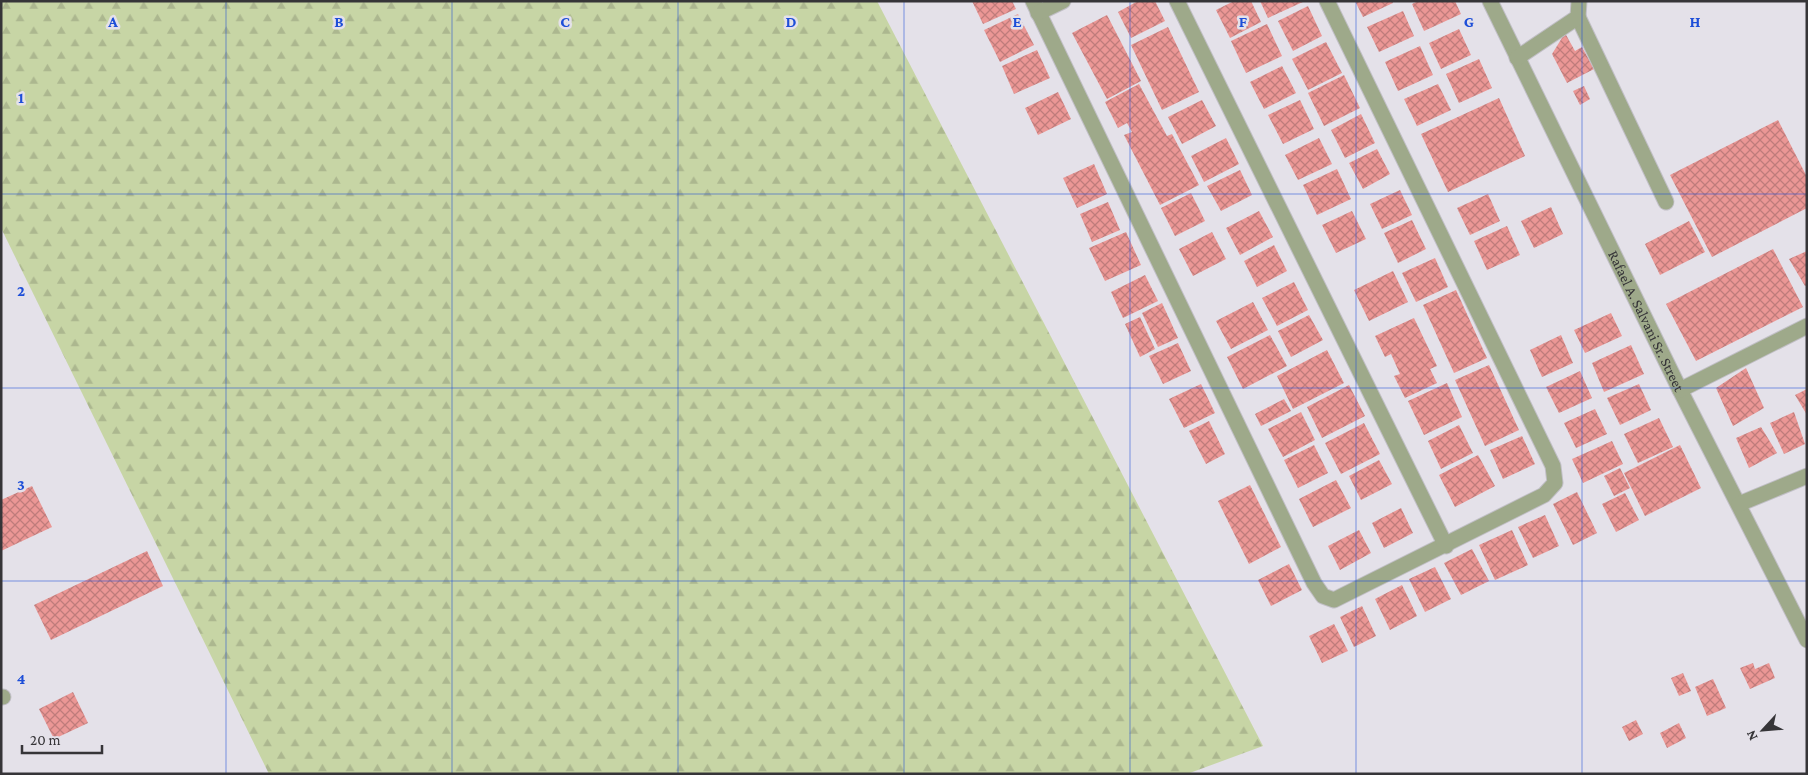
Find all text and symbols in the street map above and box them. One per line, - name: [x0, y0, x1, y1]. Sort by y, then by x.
- text: A: [107, 13, 118, 30]
- text: B: [334, 13, 344, 30]
- text: C: [560, 13, 570, 30]
- text: D: [785, 13, 797, 30]
- text: E: [1012, 13, 1022, 30]
- text: F: [1239, 13, 1248, 30]
- text: G: [1464, 13, 1474, 30]
- text: H: [1690, 13, 1701, 30]
- text: 1: [18, 89, 24, 106]
- street label: Rafael A. Salvani Sr. Street: [1605, 248, 1688, 395]
- text: 2: [17, 282, 25, 299]
- text: 3: [17, 476, 25, 493]
- text: 4: [17, 670, 26, 687]
- north arrow: [1738, 705, 1788, 755]
- scale bar: [22, 722, 102, 754]
- text: N: [1742, 727, 1761, 743]
- text: 20 m: [30, 732, 61, 748]

